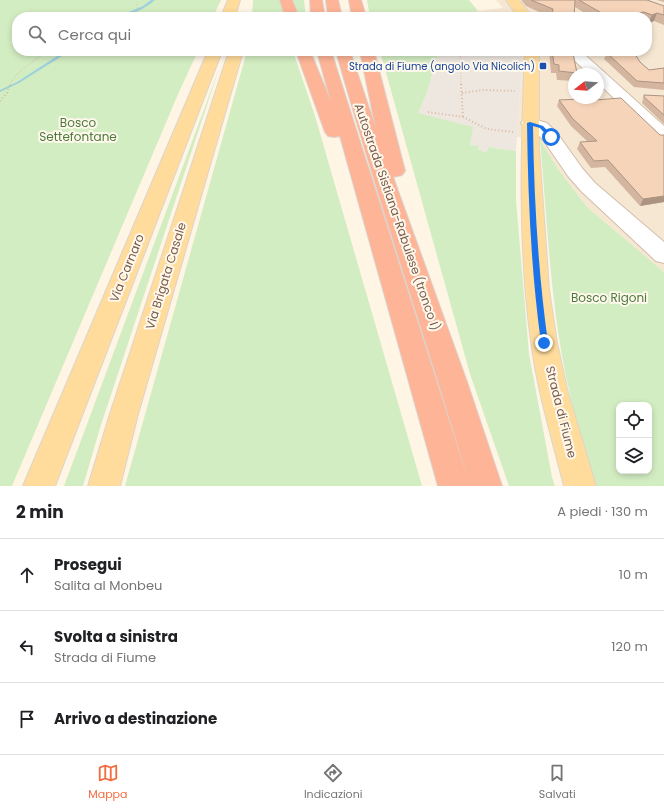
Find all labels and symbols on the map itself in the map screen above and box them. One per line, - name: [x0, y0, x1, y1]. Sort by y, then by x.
- place label: Strada di Fiume (angolo Via Nicolich): [349, 59, 535, 74]
- marker: Strada di Fiume (angolo Via Nicolich): [538, 61, 548, 71]
- north arrow: [568, 68, 604, 104]
- street label: Autostrada Sistiana-Rabuiese (tronco I): [350, 101, 444, 333]
- park label: Bosco Settefontane: [39, 114, 117, 145]
- route start: [542, 128, 560, 146]
- street label: Via Brigata Casale: [141, 220, 190, 332]
- street label: Via Carnaro: [105, 231, 148, 304]
- park label: Bosco Rigoni: [571, 289, 647, 306]
- route end: [535, 334, 553, 352]
- street label: Strada di Fiume: [542, 364, 581, 460]

